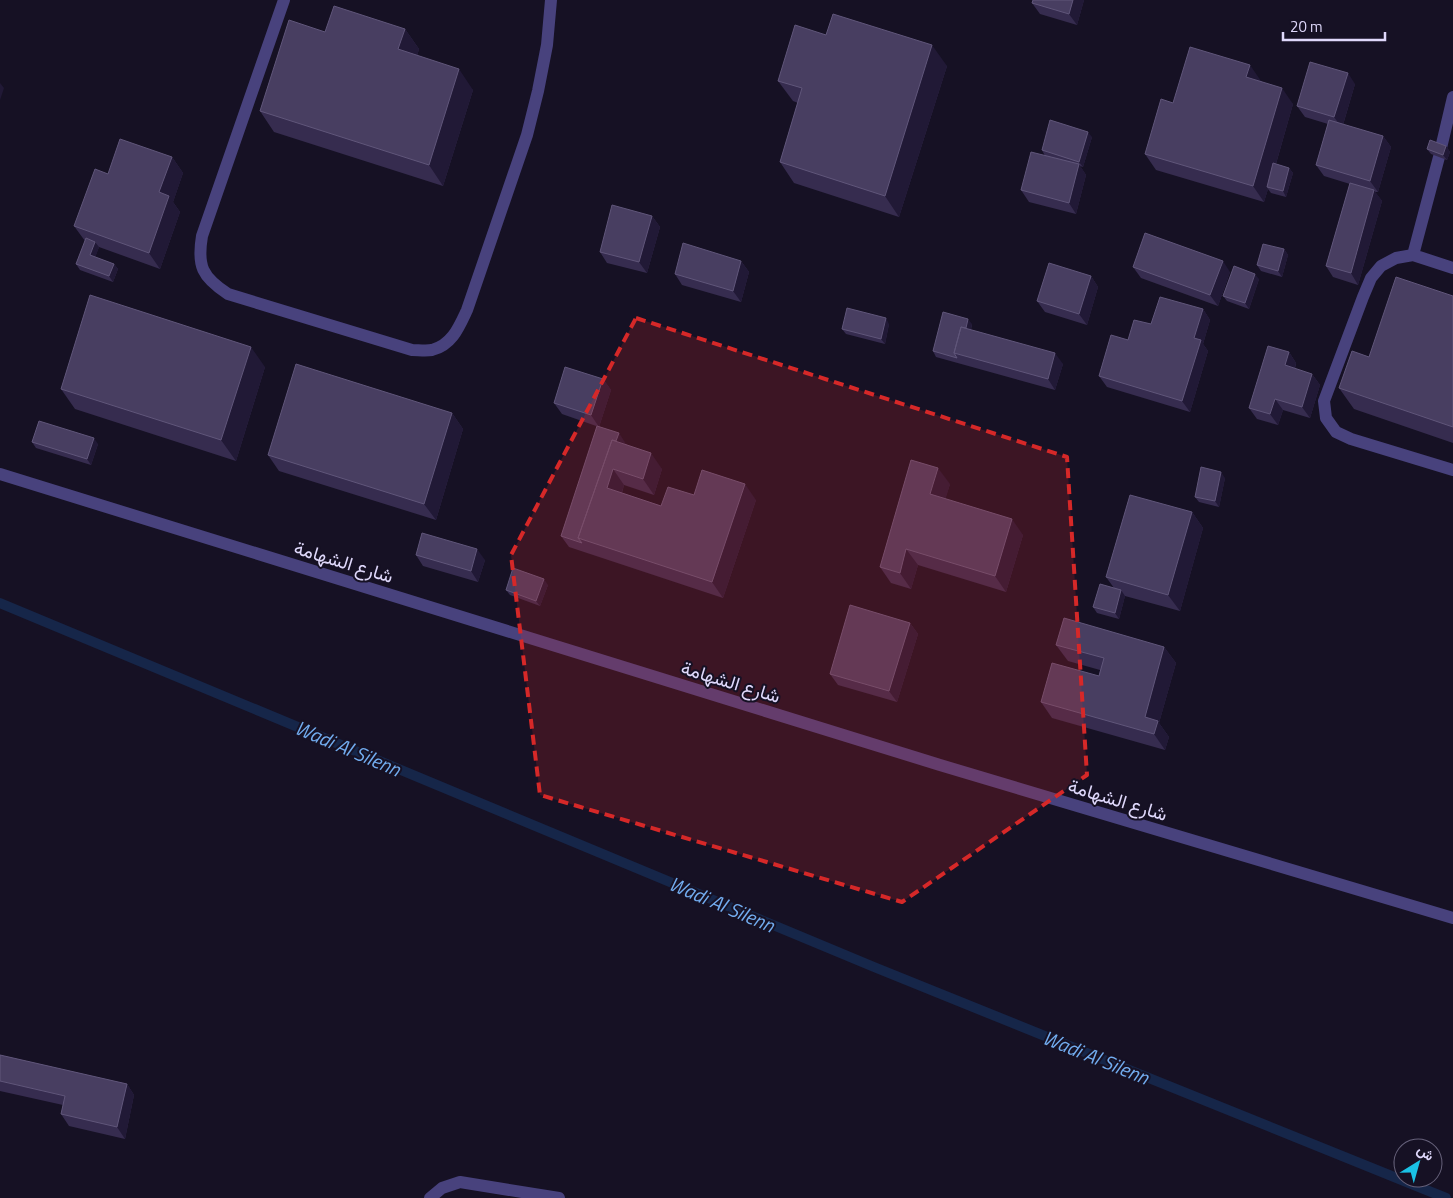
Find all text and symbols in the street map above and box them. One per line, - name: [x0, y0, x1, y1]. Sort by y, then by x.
- scale bar: [1283, 10, 1386, 42]
- text: 20 m: [1290, 15, 1323, 38]
- street label: شارع الشهامة: [291, 532, 397, 590]
- street label: شارع الشهامة: [678, 652, 784, 710]
- water label: Wadi Al Silenn: [290, 712, 407, 785]
- street label: شارع الشهامة: [1065, 770, 1171, 828]
- water label: Wadi Al Silenn: [664, 868, 781, 941]
- water label: Wadi Al Silenn: [1038, 1022, 1155, 1093]
- north arrow: [1393, 1138, 1443, 1188]
- text: ش: [1413, 1139, 1439, 1166]

